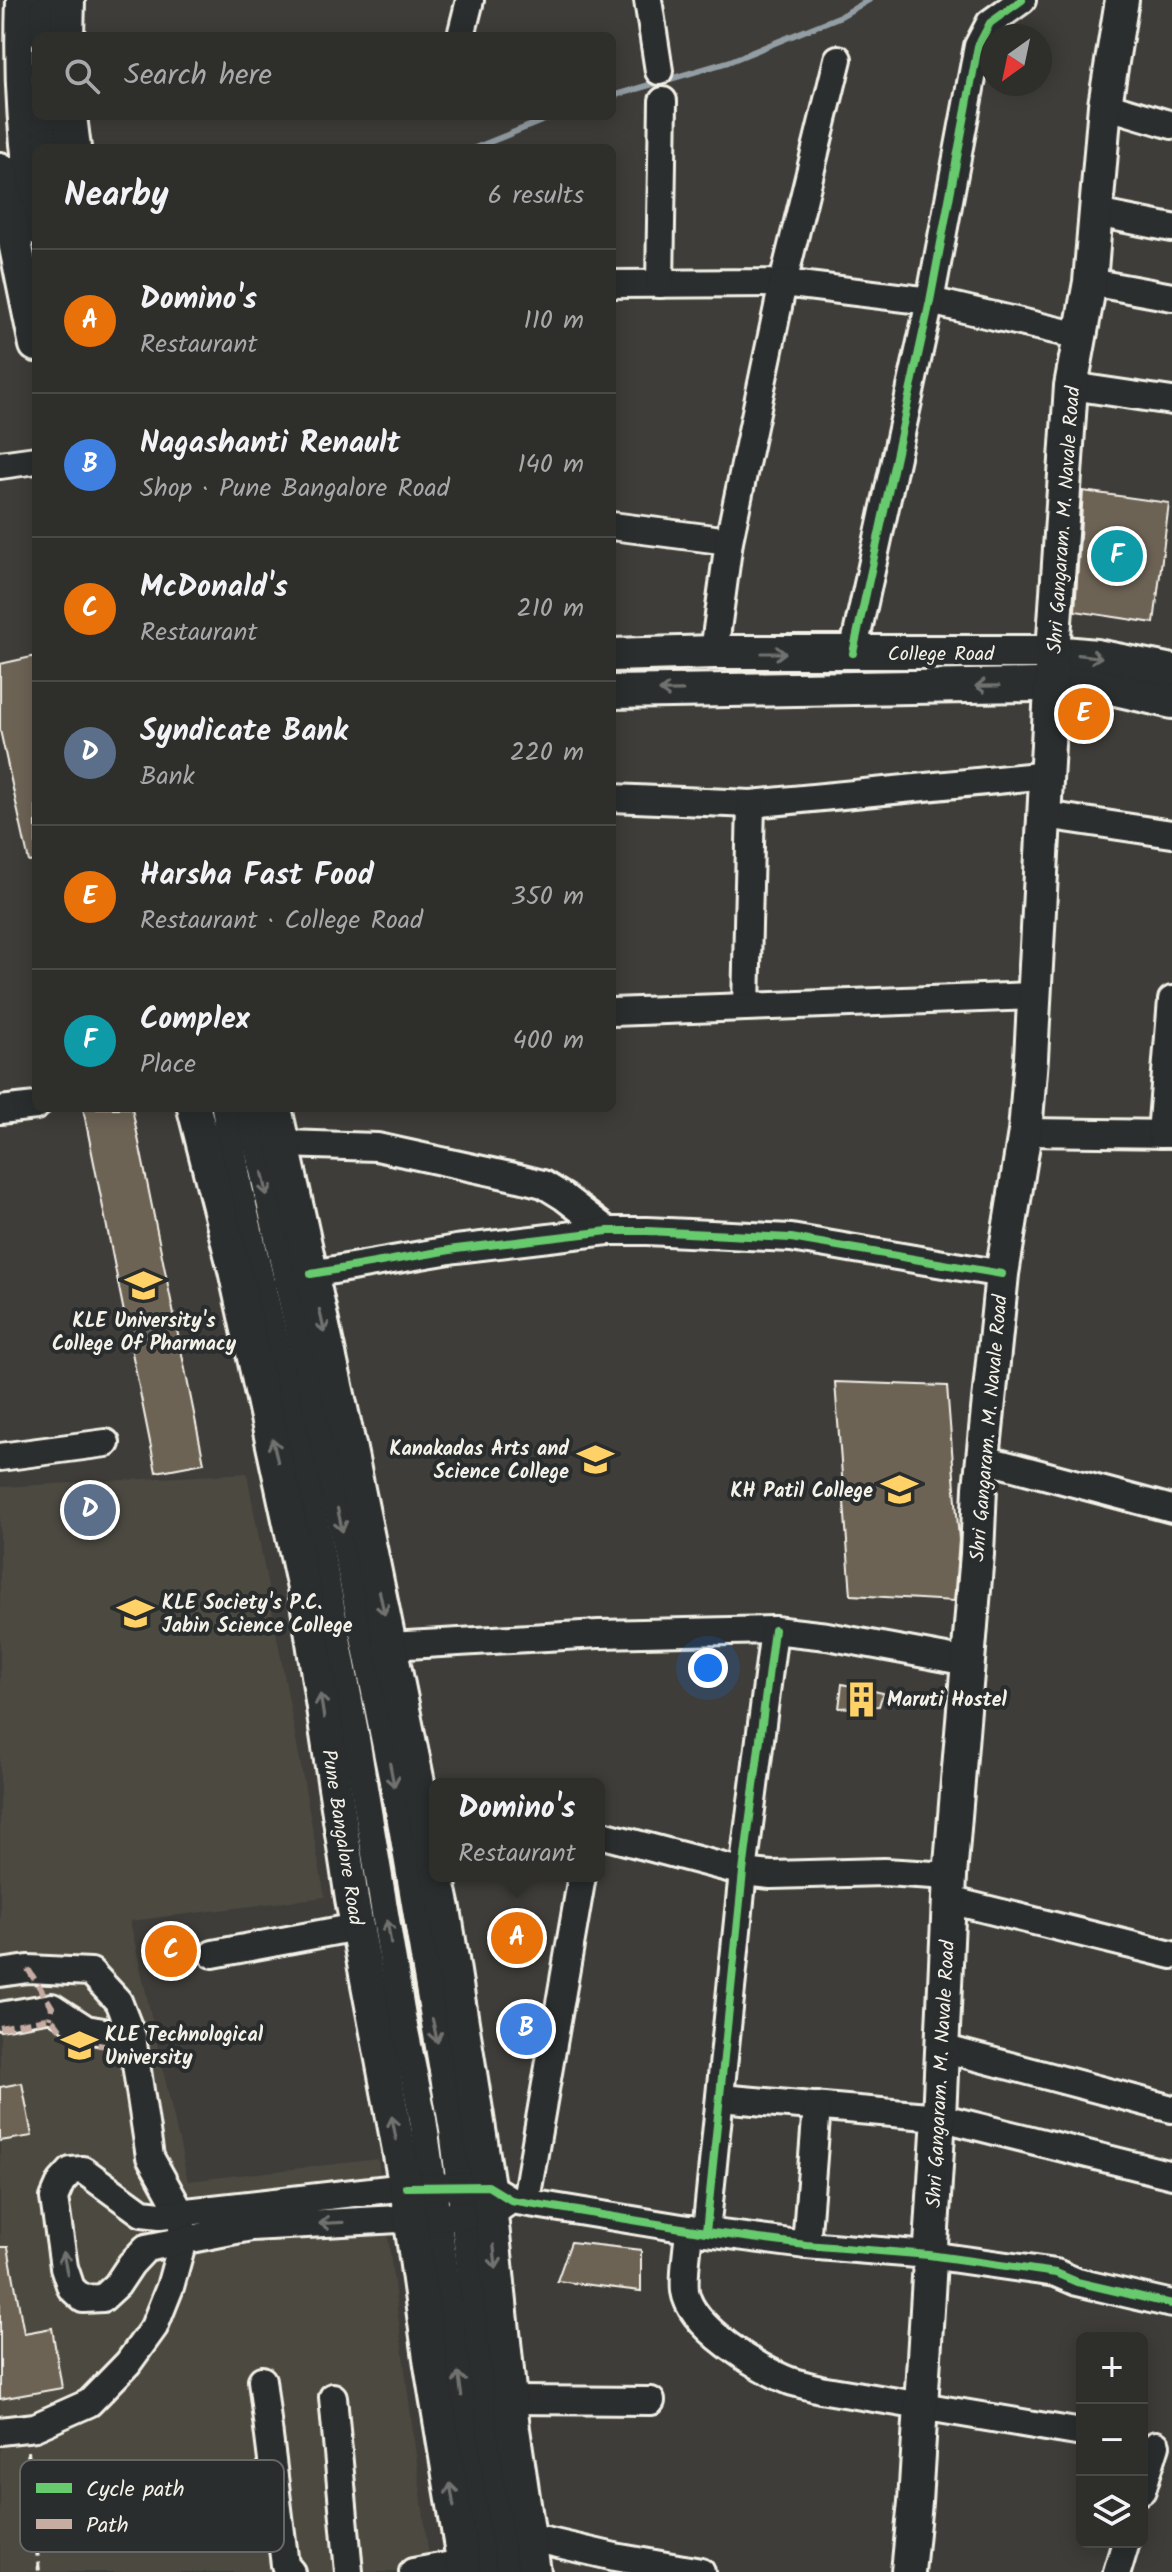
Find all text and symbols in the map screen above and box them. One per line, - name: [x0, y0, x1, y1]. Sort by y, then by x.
- north arrow: [980, 24, 1052, 96]
- search box: [32, 32, 616, 120]
- text: Search here: [124, 52, 272, 100]
- icon: search: [60, 54, 104, 98]
- text: Nearby: [64, 169, 169, 223]
- text: 6 results: [488, 175, 584, 217]
- text: Domino's: [140, 276, 257, 324]
- text: A: [82, 300, 98, 342]
- text: 110 m: [524, 300, 584, 342]
- text: Restaurant: [140, 324, 257, 366]
- street label: Shri Gangaram. M. Navale Road: [1040, 384, 1090, 655]
- text: Nagashanti Renault: [140, 420, 400, 468]
- text: B: [82, 444, 98, 486]
- text: 140 m: [517, 444, 584, 486]
- text: Shop · Pune Bangalore Road: [140, 468, 450, 510]
- pin: F: [1091, 526, 1143, 586]
- text: McDonald's: [140, 564, 288, 612]
- text: C: [82, 588, 98, 630]
- text: 210 m: [517, 588, 584, 630]
- text: Restaurant: [140, 612, 257, 654]
- street label: College Road: [888, 639, 995, 671]
- one-way arrow: [760, 645, 787, 661]
- one-way arrow: [1077, 649, 1102, 664]
- one-way arrow: [974, 678, 1001, 694]
- one-way arrow: [658, 683, 685, 698]
- pin: E: [1058, 684, 1110, 744]
- text: Syndicate Bank: [140, 708, 348, 756]
- text: D: [81, 732, 99, 774]
- text: 220 m: [510, 732, 584, 774]
- text: Bank: [140, 756, 195, 798]
- text: Harsha Fast Food: [140, 852, 374, 900]
- text: E: [83, 876, 97, 918]
- text: 350 m: [511, 876, 584, 918]
- text: Restaurant · College Road: [140, 900, 423, 942]
- text: Complex: [140, 996, 250, 1044]
- text: F: [83, 1020, 97, 1062]
- text: 400 m: [513, 1020, 584, 1062]
- text: Place: [140, 1044, 196, 1086]
- one-way arrow: [258, 1171, 273, 1197]
- school or university icon: KLE University's College Of Pharmacy: [125, 1266, 163, 1304]
- street label: Shri Gangaram. M. Navale Road: [962, 1292, 1018, 1563]
- place label: KLE University's College Of Pharmacy: [52, 1306, 237, 1361]
- one-way arrow: [315, 1308, 330, 1333]
- place label: Kanakadas Arts and Science College: [389, 1434, 570, 1489]
- one-way arrow: [267, 1438, 282, 1464]
- school or university icon: Kanakadas Arts and Science College: [576, 1441, 614, 1479]
- school or university icon: KH Patil College: [880, 1471, 918, 1509]
- place label: KH Patil College: [731, 1476, 873, 1508]
- pin: D: [64, 1480, 116, 1540]
- one-way arrow: [334, 1507, 349, 1532]
- place label: KLE Society's P.C. Jabin Science College: [162, 1588, 353, 1643]
- one-way arrow: [375, 1589, 390, 1615]
- school or university icon: KLE Society's P.C. Jabin Science College: [117, 1595, 155, 1633]
- your location: [688, 1648, 728, 1688]
- building icon: Maruti Hostel: [842, 1680, 880, 1718]
- place label: Maruti Hostel: [887, 1685, 1007, 1717]
- one-way arrow: [314, 1694, 329, 1719]
- street label: Pune Bangalore Road: [311, 1747, 371, 1928]
- one-way arrow: [385, 1762, 400, 1787]
- popup: [429, 1778, 605, 1882]
- text: Domino's: [458, 1785, 575, 1833]
- text: Restaurant: [458, 1833, 576, 1875]
- pin: A: [491, 1908, 543, 1968]
- one-way arrow: [380, 1920, 395, 1945]
- pin: C: [145, 1921, 197, 1981]
- street label: Shri Gangaram. M. Navale Road: [919, 1939, 965, 2209]
- pin: B: [500, 1999, 552, 2059]
- one-way arrow: [428, 2018, 443, 2043]
- place label: KLE Technological University: [105, 2020, 264, 2075]
- school or university icon: KLE Technological University: [60, 2026, 98, 2064]
- one-way arrow: [386, 2115, 401, 2141]
- one-way arrow: [318, 2215, 345, 2230]
- one-way arrow: [487, 2244, 502, 2270]
- one-way arrow: [56, 2251, 71, 2276]
- map controls: [1076, 2332, 1148, 2548]
- button: +: [1076, 2332, 1148, 2404]
- one-way arrow: [452, 2372, 467, 2397]
- button: −: [1076, 2404, 1148, 2476]
- legend: [20, 2460, 284, 2552]
- text: Cycle path: [86, 2473, 185, 2508]
- button: layers: [1076, 2476, 1148, 2548]
- one-way arrow: [444, 2483, 459, 2508]
- text: Path: [86, 2509, 129, 2544]

